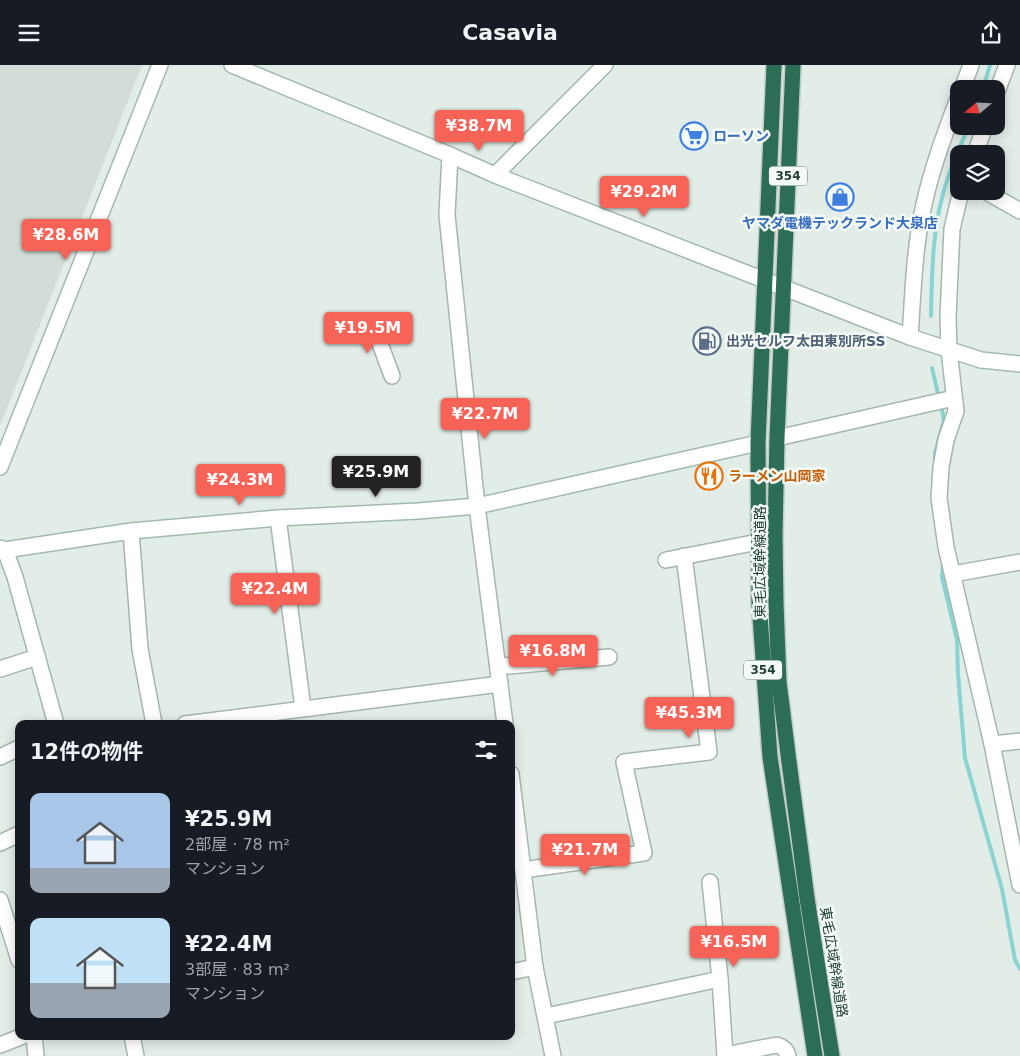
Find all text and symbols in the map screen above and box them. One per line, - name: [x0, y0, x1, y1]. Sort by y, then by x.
- icon: menu: [15, 19, 43, 47]
- icon: share: [977, 19, 1005, 47]
- text: Casavia: [462, 20, 558, 45]
- north arrow: [950, 80, 1005, 135]
- map controls: [950, 80, 1005, 200]
- pin: ¥38.7M: [438, 109, 520, 152]
- text: ¥38.7M: [446, 116, 512, 135]
- supermarket icon: ローソン: [679, 121, 709, 151]
- place label: ローソン: [713, 128, 769, 144]
- button: layers: [950, 145, 1005, 200]
- road number: 354: [769, 167, 807, 185]
- pin: ¥29.2M: [603, 175, 685, 218]
- text: ¥29.2M: [611, 182, 677, 201]
- shop icon: ヤマダ電機テックランド大泉店: [825, 182, 855, 212]
- place label: ヤマダ電機テックランド大泉店: [742, 215, 938, 231]
- pin: ¥28.6M: [25, 219, 107, 261]
- text: ¥28.6M: [33, 225, 99, 244]
- pin: ¥19.5M: [327, 311, 409, 354]
- text: ¥19.5M: [335, 318, 401, 337]
- fuel station icon: 出光セルフ太田東別所SS: [692, 326, 722, 356]
- place label: 出光セルフ太田東別所SS: [726, 333, 886, 349]
- pin: ¥22.7M: [444, 397, 526, 440]
- text: ¥22.7M: [452, 404, 518, 423]
- pin: ¥25.9M: [335, 455, 417, 498]
- restaurant icon: ラーメン山岡家: [694, 461, 724, 491]
- text: ¥25.9M: [343, 462, 409, 481]
- pin: ¥24.3M: [199, 463, 281, 506]
- place label: ラーメン山岡家: [728, 468, 825, 484]
- text: ¥24.3M: [207, 470, 273, 489]
- street label: 東毛広域幹線道路: [752, 506, 768, 618]
- pin: ¥22.4M: [234, 573, 316, 615]
- text: ¥22.4M: [242, 579, 308, 598]
- pin: ¥16.8M: [512, 635, 594, 677]
- text: ¥16.8M: [520, 641, 586, 660]
- road number: 354: [744, 661, 782, 679]
- pin: ¥45.3M: [648, 697, 730, 739]
- text: ¥45.3M: [656, 703, 722, 722]
- icon: filters: [472, 736, 500, 764]
- text: 12件の物件: [30, 740, 143, 764]
- text: ¥25.9M: [185, 807, 272, 831]
- icon: home: [70, 813, 130, 873]
- pin: ¥21.7M: [544, 833, 626, 876]
- text: 2部屋 · 78 m²: [185, 835, 290, 854]
- text: ¥21.7M: [552, 840, 618, 859]
- text: マンション: [185, 859, 265, 878]
- street label: 東毛広域幹線道路: [817, 905, 851, 1019]
- pin: ¥16.5M: [693, 925, 775, 968]
- text: ¥22.4M: [185, 932, 272, 956]
- text: ¥16.5M: [701, 932, 767, 951]
- icon: home: [70, 938, 130, 998]
- text: 3部屋 · 83 m²: [185, 960, 290, 979]
- text: マンション: [185, 984, 265, 1003]

